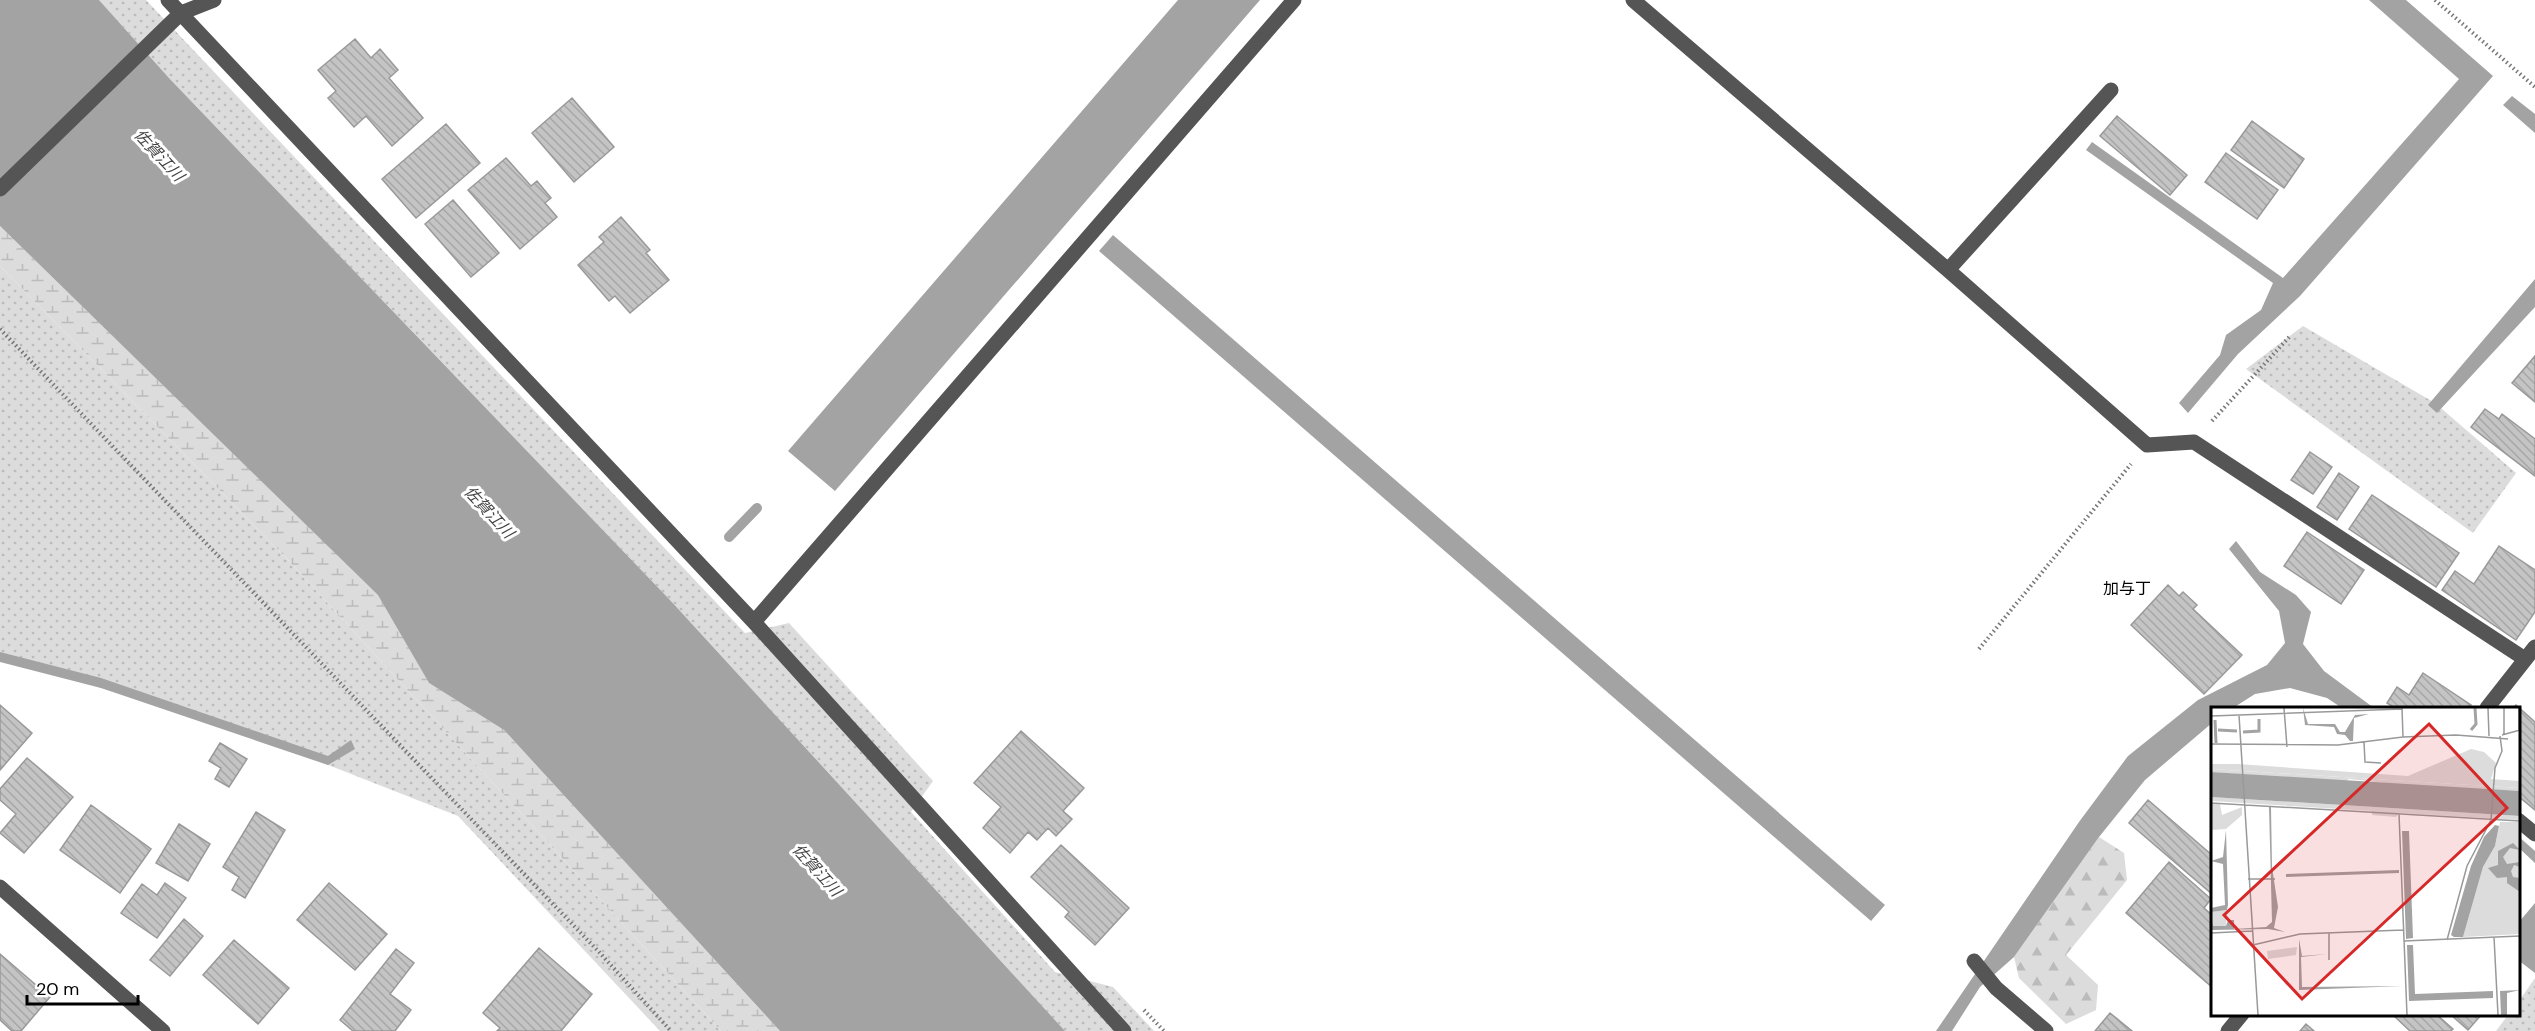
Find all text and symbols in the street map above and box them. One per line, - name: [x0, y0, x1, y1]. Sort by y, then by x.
- water label: 佐賀江川: [129, 124, 190, 187]
- water label: 佐賀江川: [459, 481, 520, 544]
- district label: 加与丁: [2103, 578, 2151, 599]
- inset map: [2211, 707, 2520, 1016]
- water label: 佐賀江川: [788, 839, 848, 902]
- scale bar: [27, 968, 138, 1006]
- text: 20 m: [36, 977, 79, 1001]

